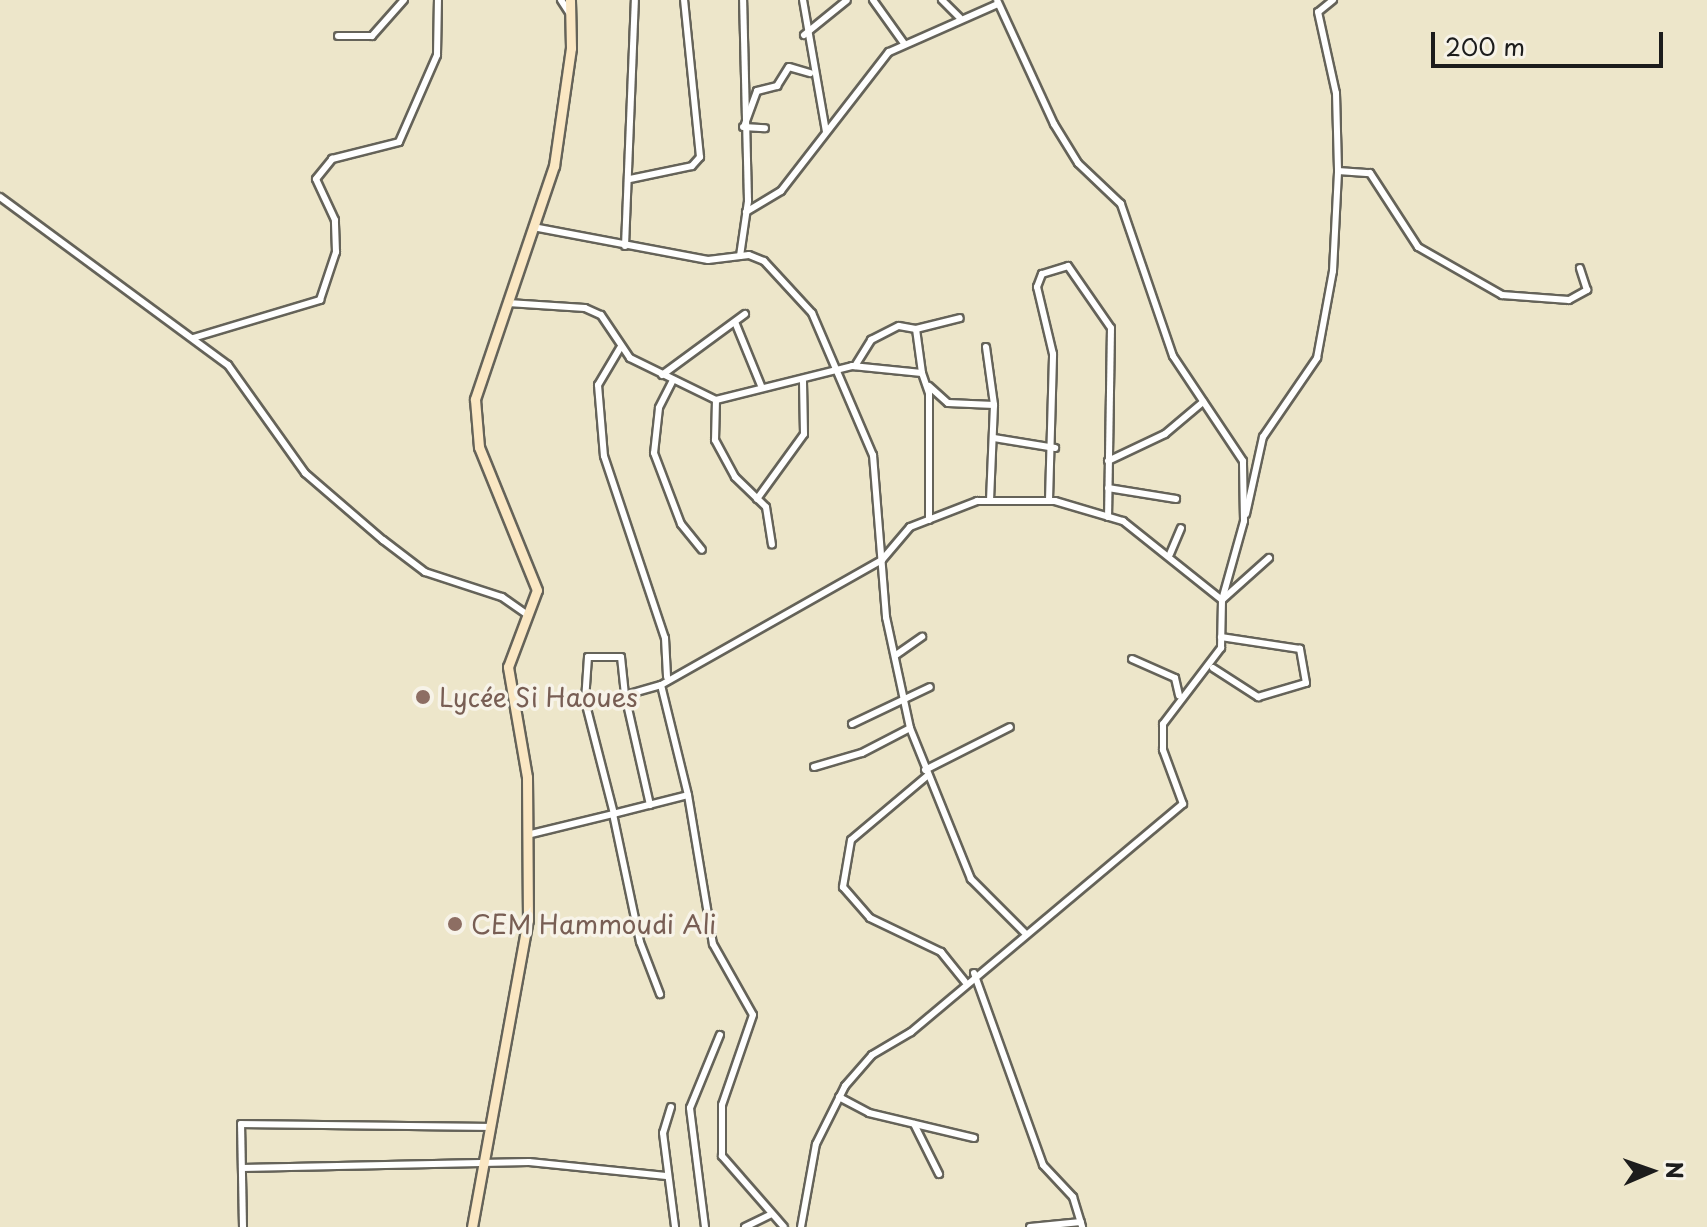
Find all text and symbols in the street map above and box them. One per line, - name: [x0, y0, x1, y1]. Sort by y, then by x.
- scale bar: [1435, 16, 1667, 66]
- text: 200 m: [1445, 28, 1525, 64]
- place label: Lycée Si Haoues: [439, 681, 643, 713]
- marker: Lycée Si Haoues: [414, 688, 432, 706]
- place label: CEM Hammoudi Ali: [471, 908, 717, 940]
- marker: CEM Hammoudi Ali: [446, 915, 464, 933]
- north arrow: [1611, 1131, 1691, 1211]
- text: N: [1659, 1161, 1692, 1179]

